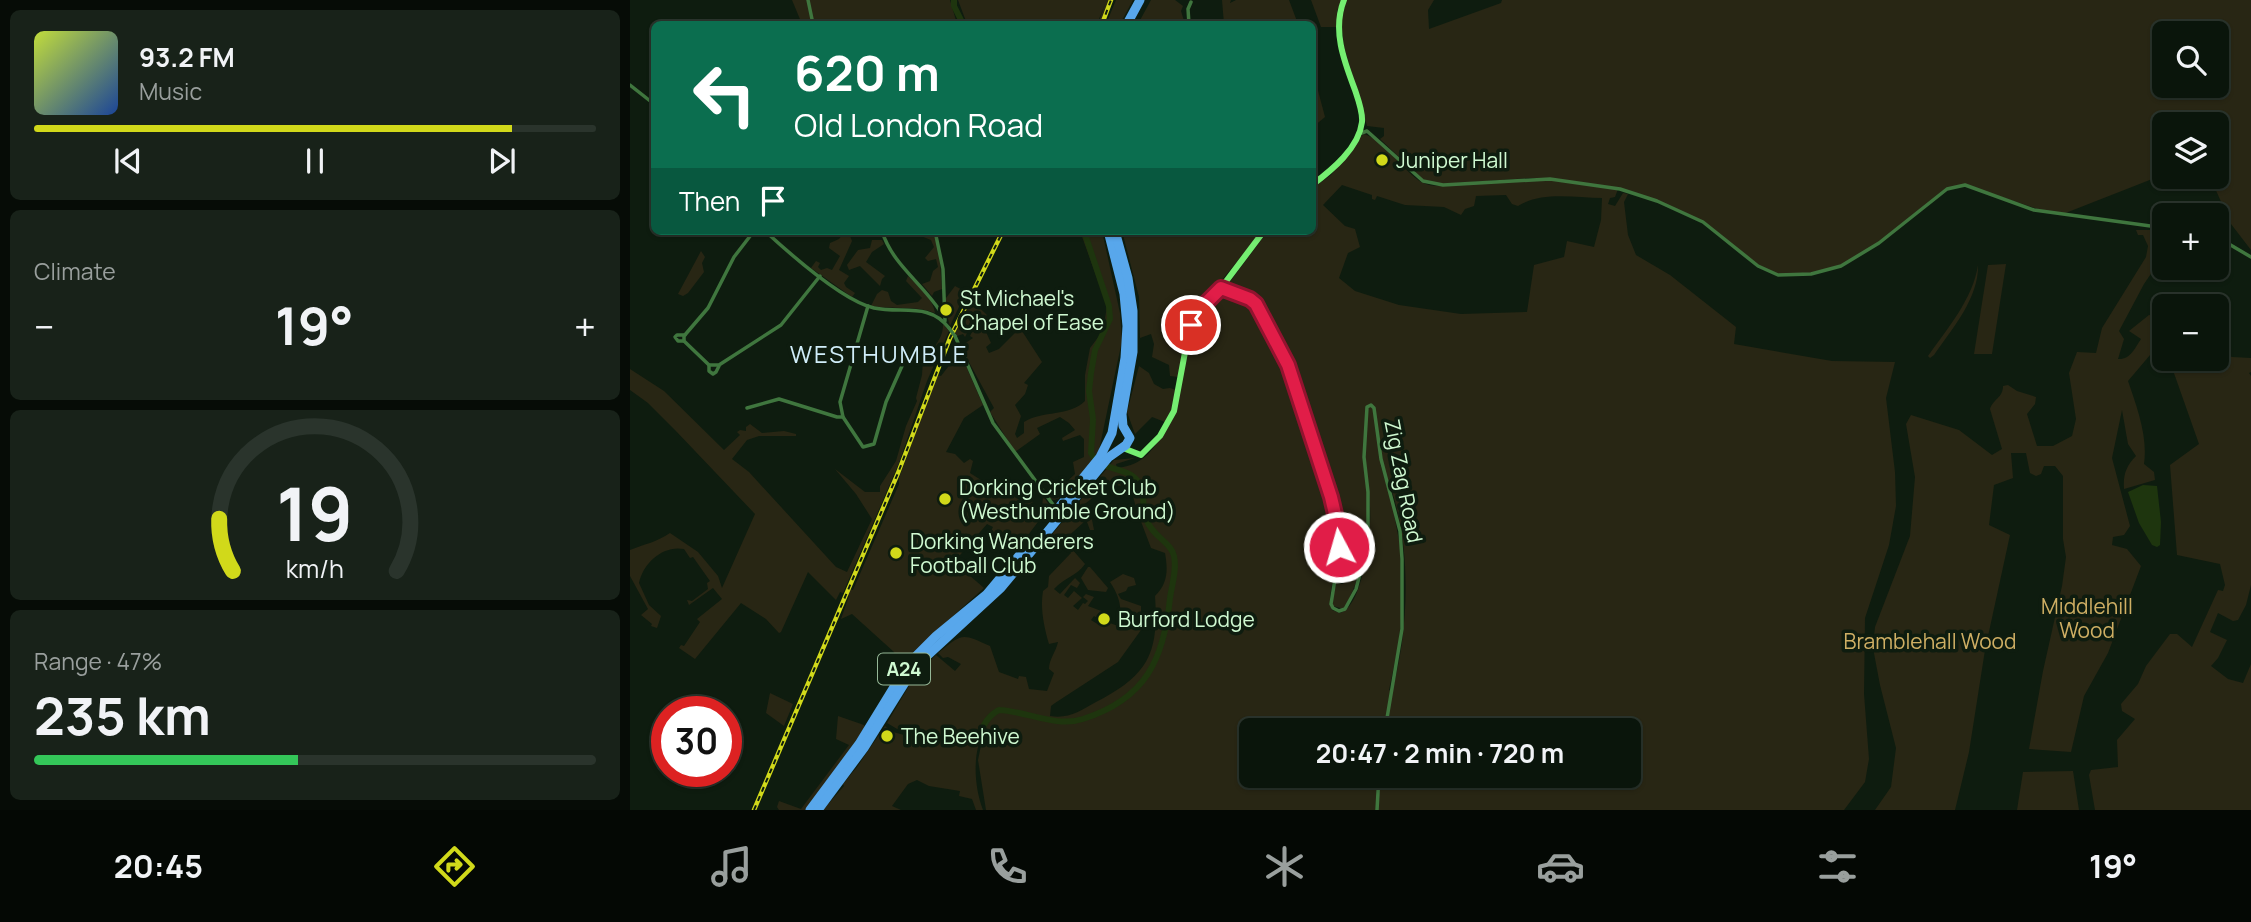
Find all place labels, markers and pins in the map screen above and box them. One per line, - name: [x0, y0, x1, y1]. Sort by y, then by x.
- place label: Juniper Hall: [1396, 146, 1508, 174]
- marker: Juniper Hall: [1374, 152, 1390, 168]
- place label: St Michael's Chapel of Ease: [960, 284, 1104, 336]
- pin: [1161, 295, 1221, 355]
- marker: St Michael's Chapel of Ease: [938, 302, 954, 318]
- place label: Dorking Cricket Club (Westhumble Ground): [959, 473, 1175, 525]
- marker: Dorking Cricket Club (Westhumble Ground): [937, 491, 953, 507]
- place label: Dorking Wanderers Football Club: [910, 527, 1094, 579]
- marker: Dorking Wanderers Football Club: [888, 545, 904, 561]
- place label: Burford Lodge: [1118, 605, 1255, 633]
- marker: Burford Lodge: [1096, 611, 1112, 627]
- place label: The Beehive: [901, 722, 1020, 750]
- marker: The Beehive: [879, 728, 895, 744]

